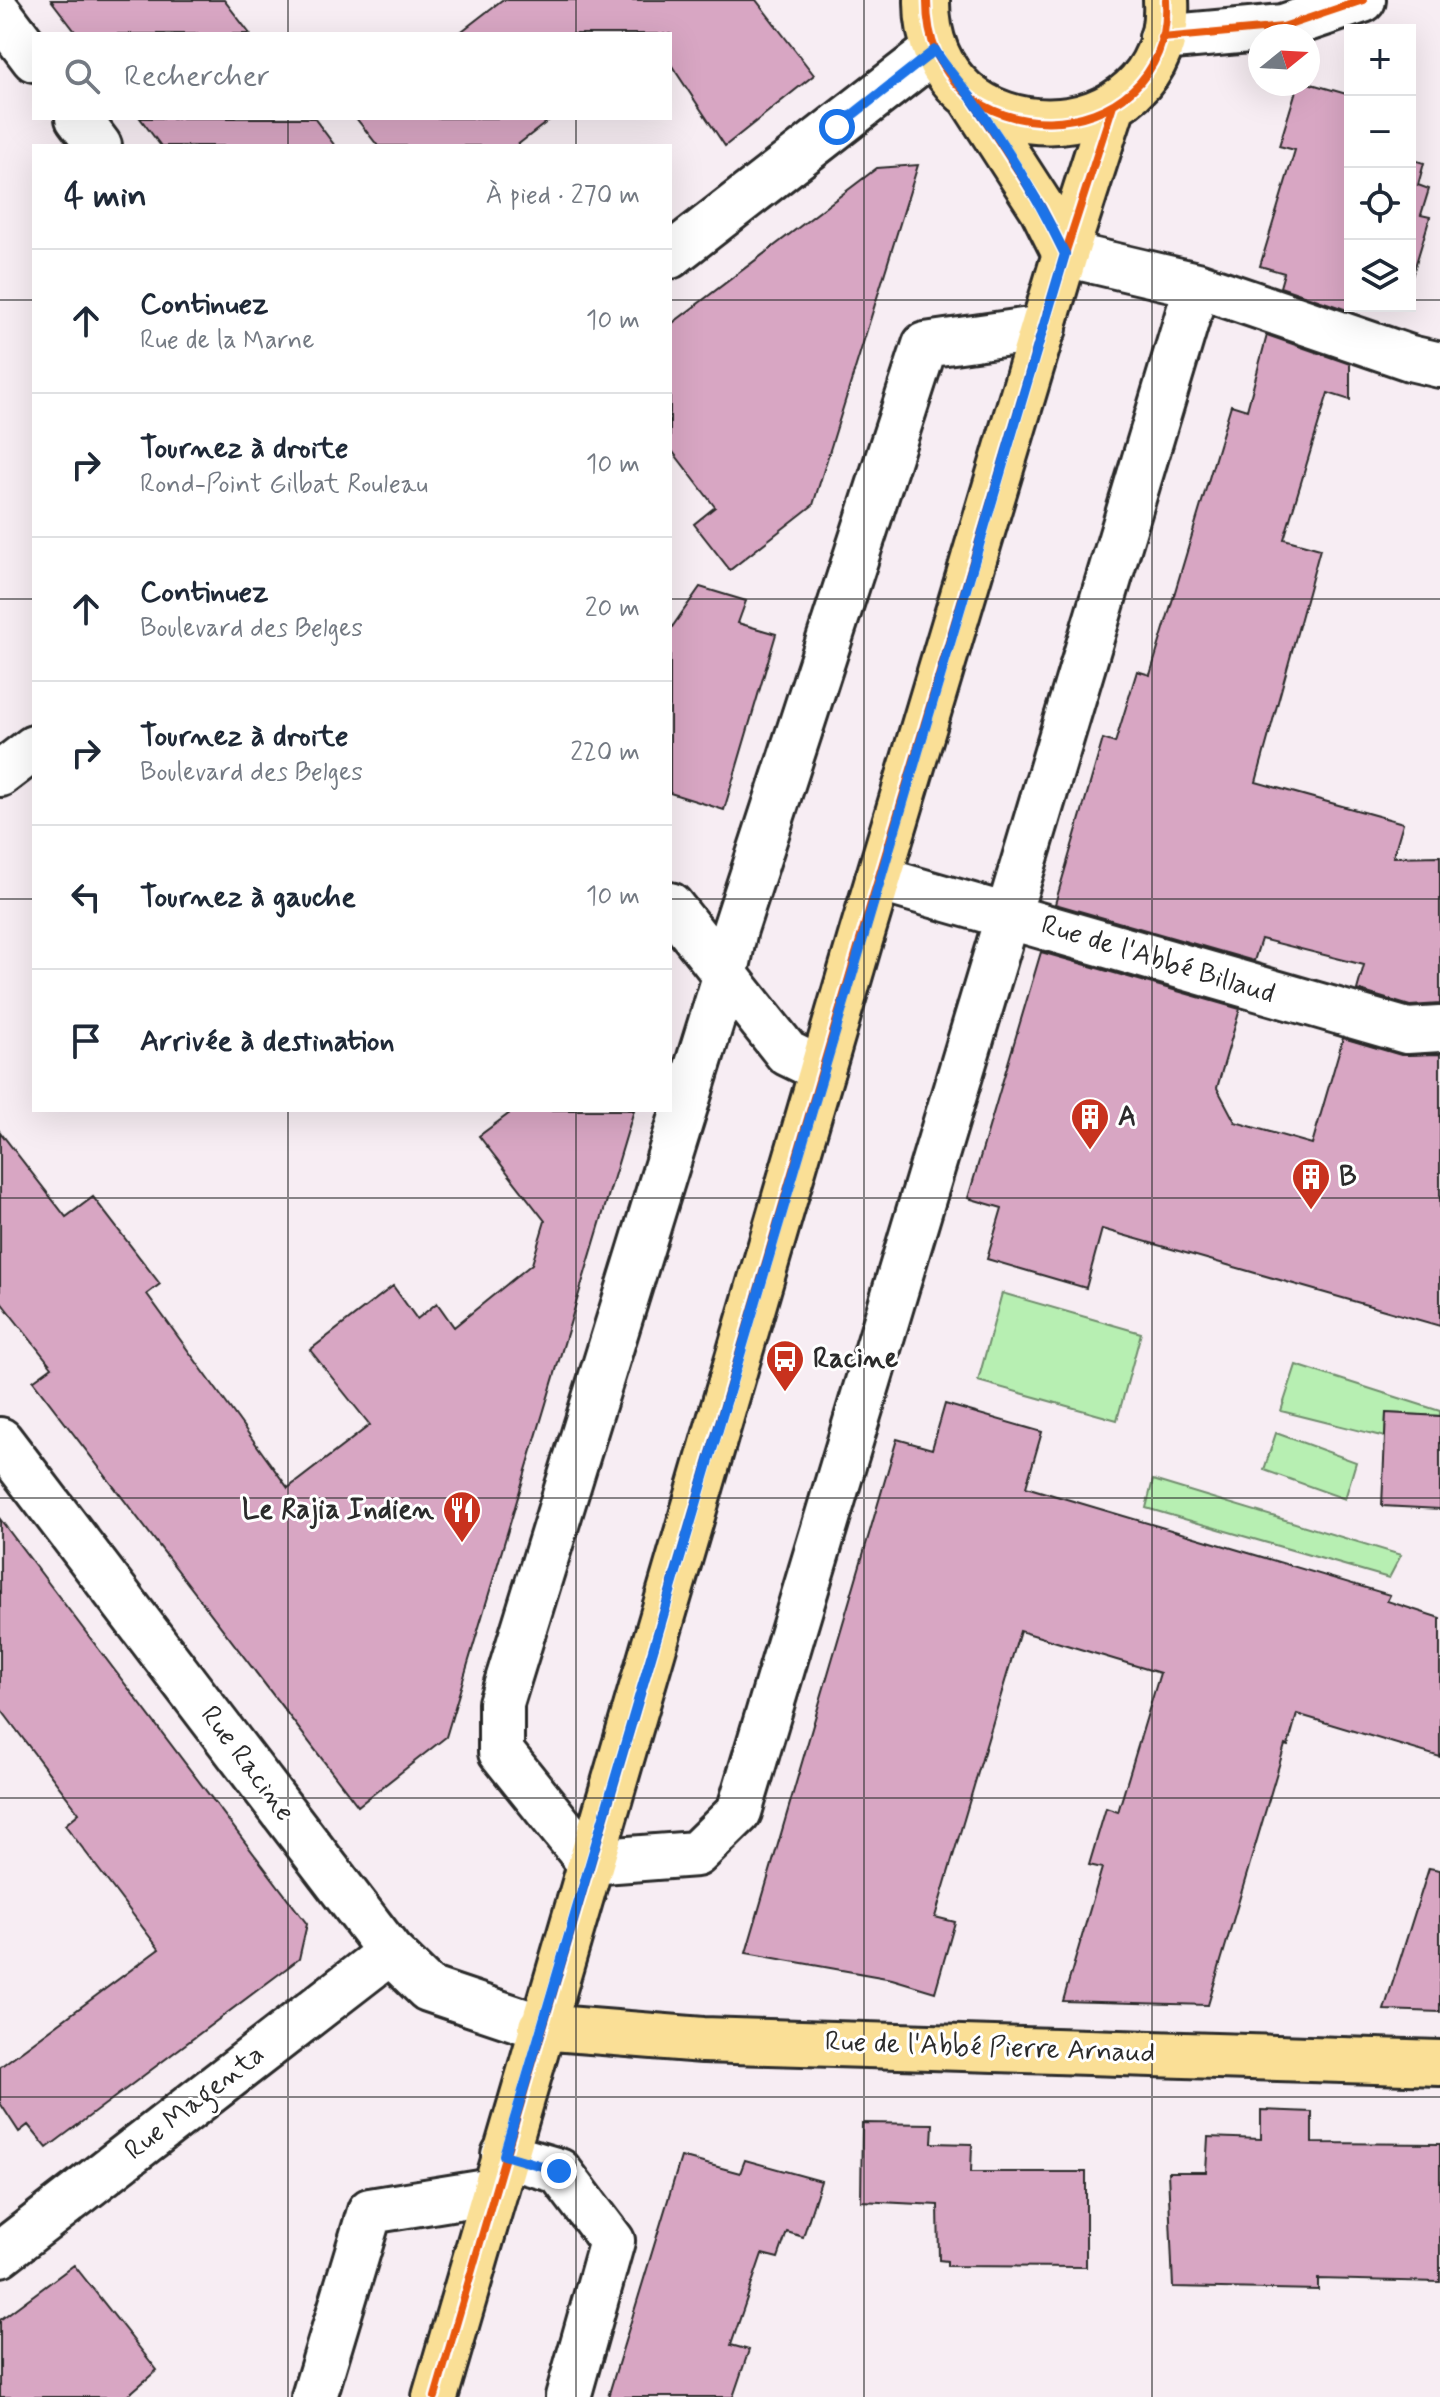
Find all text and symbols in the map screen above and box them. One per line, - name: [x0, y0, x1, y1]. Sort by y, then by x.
- north arrow: [1248, 24, 1320, 96]
- map controls: [1344, 24, 1416, 312]
- button: +: [1344, 24, 1416, 96]
- search box: [32, 32, 672, 120]
- icon: search: [60, 54, 104, 98]
- text: Rechercher: [124, 57, 270, 96]
- button: −: [1344, 96, 1416, 168]
- route start: [819, 109, 855, 145]
- button: locate: [1344, 168, 1416, 240]
- text: 4 min: [64, 174, 147, 219]
- text: À pied · 270 m: [486, 179, 640, 213]
- button: layers: [1344, 240, 1416, 312]
- text: Continuez: [140, 285, 269, 324]
- icon: ahead: [64, 299, 108, 343]
- text: 10 m: [586, 304, 640, 338]
- text: Rue de la Marne: [140, 324, 315, 358]
- text: Tournez à droite: [140, 429, 349, 468]
- icon: right: [64, 443, 108, 487]
- text: 10 m: [586, 448, 640, 482]
- text: Rond-Point Gilbat Rouleau: [140, 468, 428, 502]
- text: Continuez: [140, 573, 269, 612]
- icon: ahead: [64, 587, 108, 631]
- text: 20 m: [585, 592, 640, 626]
- text: Boulevard des Belges: [140, 612, 363, 646]
- text: Tournez à droite: [140, 717, 349, 756]
- icon: right: [64, 731, 108, 775]
- text: 220 m: [570, 736, 640, 770]
- text: Boulevard des Belges: [140, 756, 363, 790]
- icon: left: [64, 875, 108, 919]
- text: Tournez à gauche: [140, 878, 356, 917]
- text: 10 m: [586, 880, 640, 914]
- street label: Rue de l'Abbé Billaud: [1037, 907, 1279, 1013]
- icon: arrive: [64, 1019, 108, 1063]
- text: Arrivée à destination: [140, 1022, 395, 1061]
- building icon: A: [1069, 1096, 1111, 1151]
- place label: A: [1118, 1099, 1136, 1136]
- building icon: B: [1290, 1156, 1332, 1211]
- place label: B: [1339, 1159, 1357, 1196]
- bus stop icon: Racine: [764, 1338, 806, 1393]
- place label: Racine: [813, 1341, 898, 1378]
- restaurant icon: Le Rajia Indien: [441, 1489, 483, 1544]
- place label: Le Rajia Indien: [242, 1492, 435, 1529]
- street label: Rue Racine: [191, 1699, 303, 1829]
- street label: Rue de l'Abbé Pierre Arnaud: [824, 2024, 1156, 2072]
- street label: Rue Magenta: [117, 2037, 274, 2172]
- route end: [541, 2153, 577, 2189]

